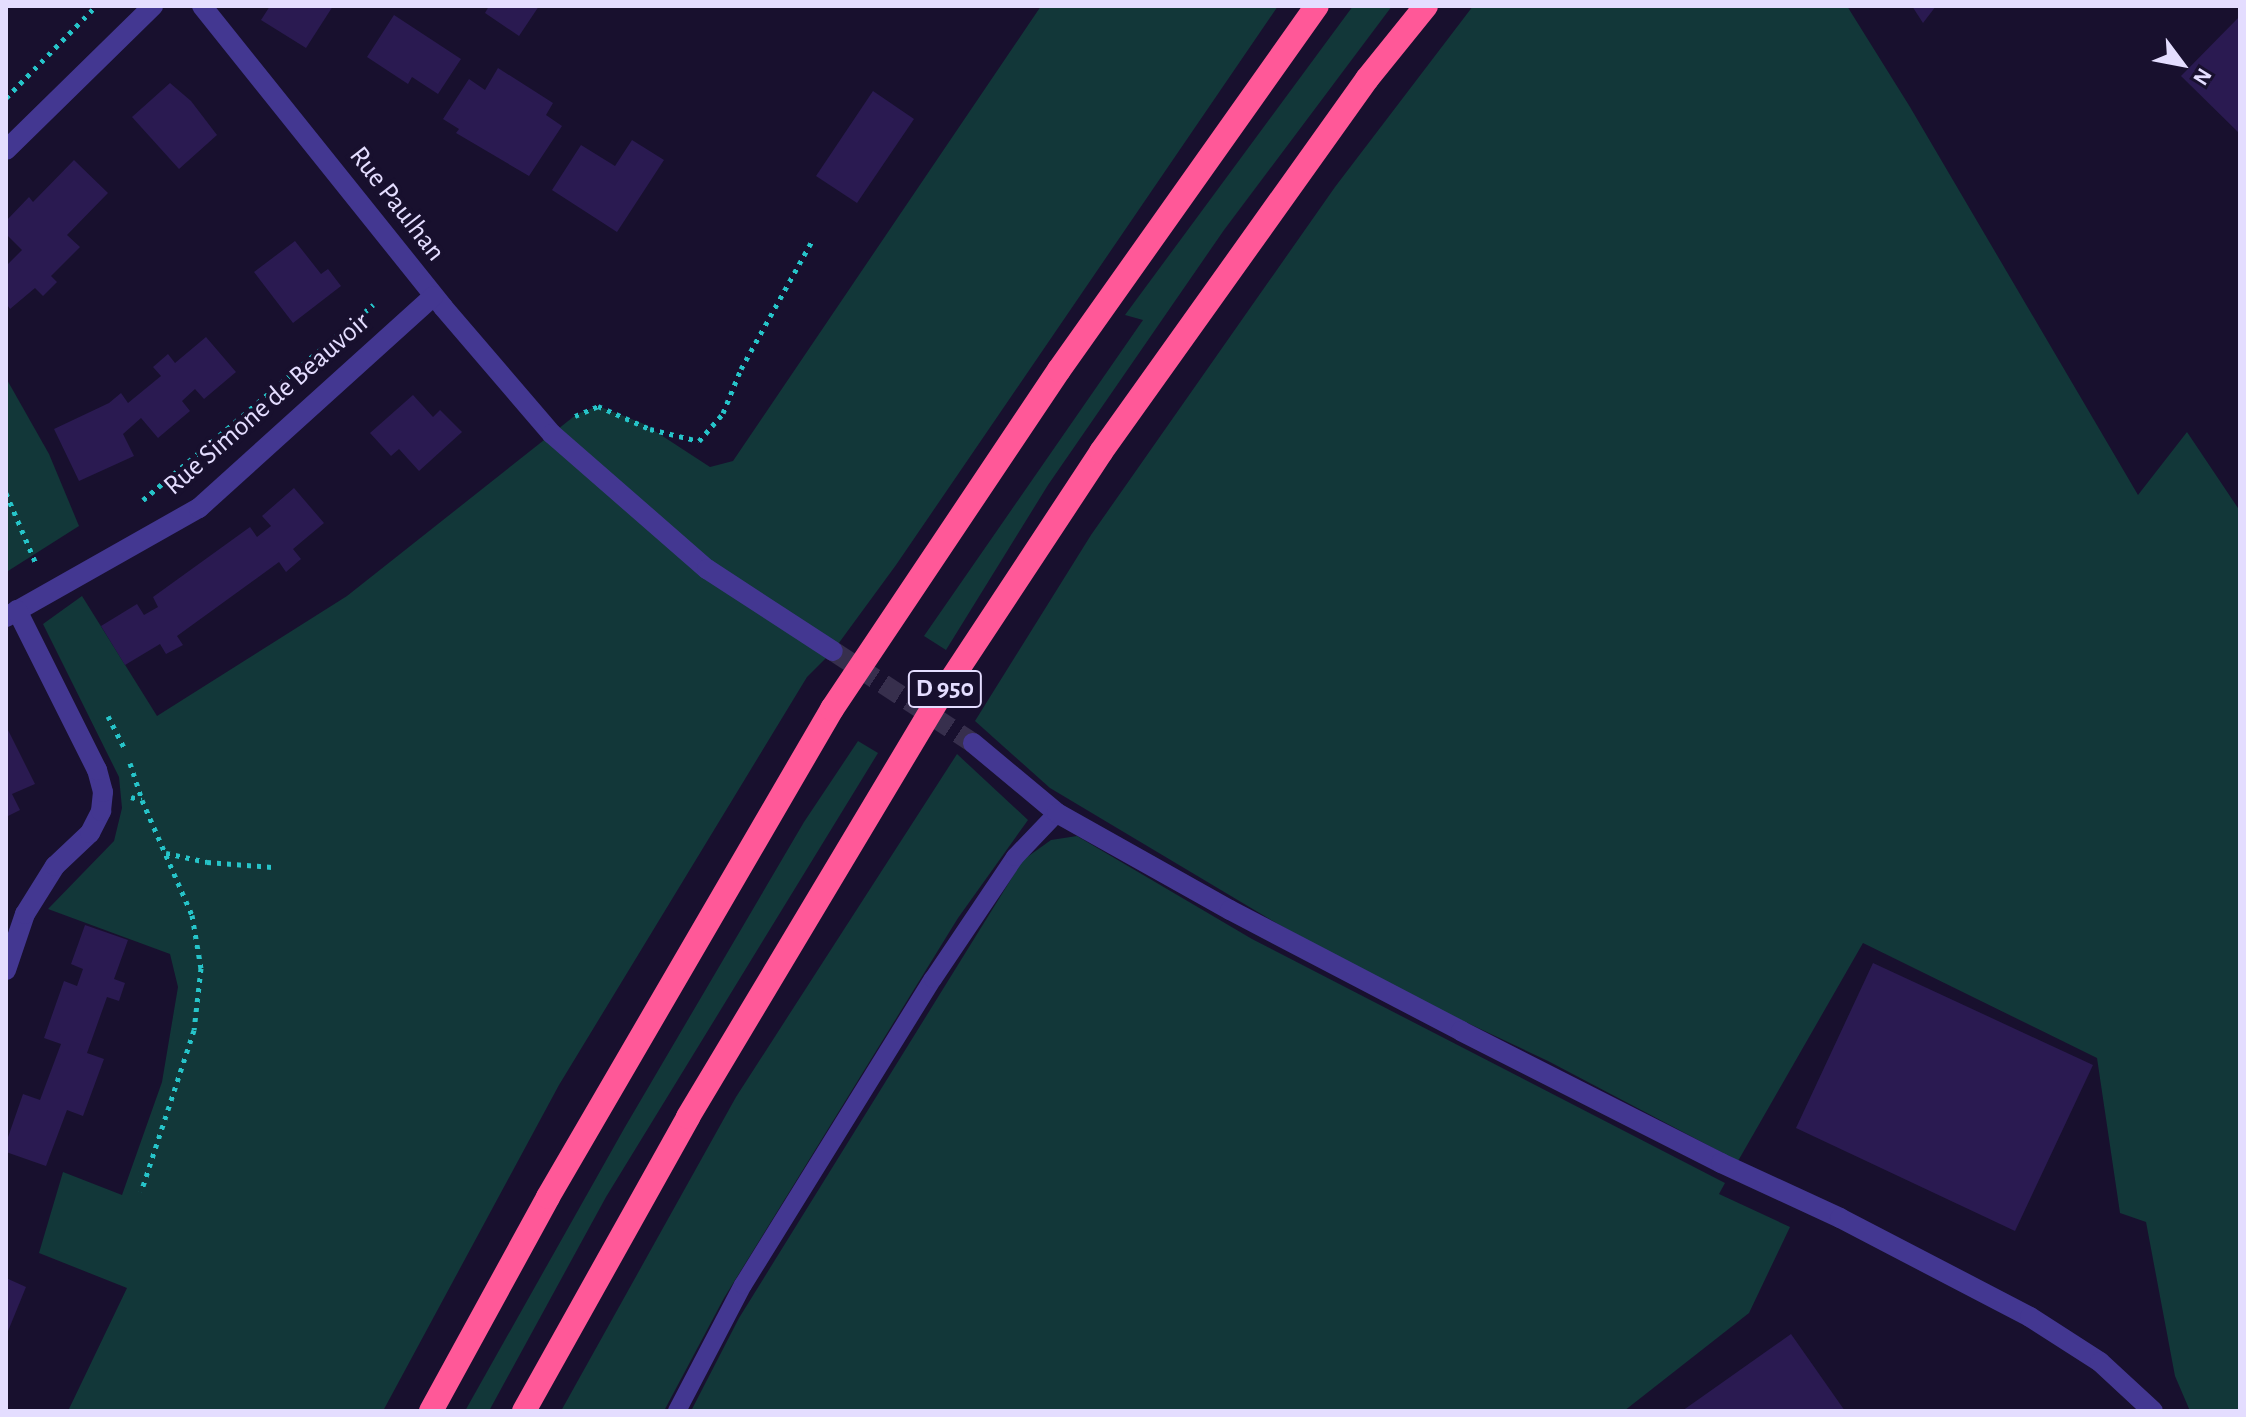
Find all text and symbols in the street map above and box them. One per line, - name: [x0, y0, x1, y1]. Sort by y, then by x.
- north arrow: [2142, 24, 2222, 104]
- text: N: [2189, 64, 2216, 89]
- street label: Rue Paulhan: [342, 140, 452, 268]
- street label: Rue Simone de Beauvoir: [157, 305, 377, 503]
- road number: D 950: [907, 667, 983, 711]

